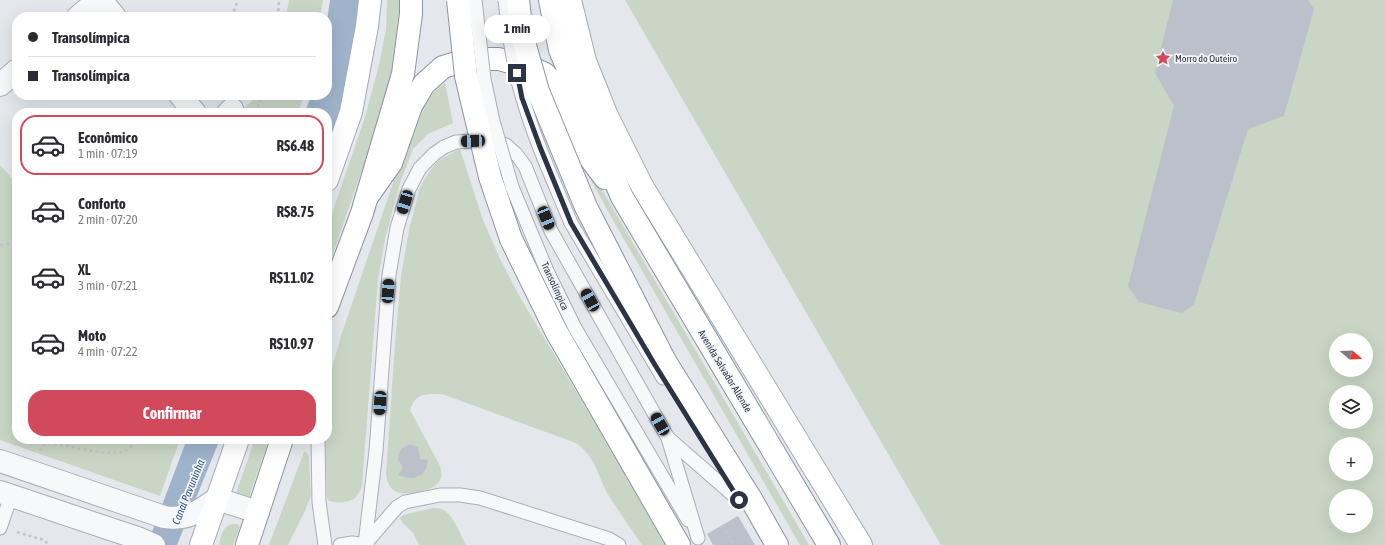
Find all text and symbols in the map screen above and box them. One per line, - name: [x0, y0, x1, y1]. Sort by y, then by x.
- callout: 1 min: [484, 15, 550, 43]
- text: 1 min: [504, 21, 530, 36]
- text: Transolímpica: [52, 29, 130, 46]
- place icon: Morro do Outeiro: [1154, 49, 1172, 67]
- place label: Morro do Outeiro: [1175, 53, 1237, 64]
- route end: [508, 64, 526, 82]
- text: Transolímpica: [52, 67, 130, 84]
- icon: car: [30, 127, 66, 163]
- text: Econômico: [78, 129, 138, 146]
- car: [461, 135, 485, 147]
- text: R$6.48: [276, 137, 314, 154]
- text: 1 min · 07:19: [78, 146, 138, 161]
- car: [396, 189, 414, 215]
- icon: car: [30, 193, 66, 229]
- text: Conforto: [78, 195, 126, 212]
- text: R$8.75: [276, 203, 314, 220]
- car: [536, 205, 556, 231]
- text: 2 min · 07:20: [78, 212, 138, 227]
- icon: car: [30, 259, 66, 295]
- street label: Transolímpica: [539, 260, 571, 312]
- text: XL: [78, 261, 91, 278]
- text: R$11.02: [269, 269, 314, 286]
- text: 3 min · 07:21: [78, 278, 138, 293]
- car: [381, 279, 395, 303]
- car: [579, 287, 601, 313]
- icon: car: [30, 325, 66, 361]
- text: Moto: [78, 327, 106, 344]
- street label: Avenida Salvador Allende: [696, 328, 754, 414]
- north arrow: [1329, 333, 1373, 377]
- map controls: [1329, 333, 1373, 533]
- text: R$10.97: [269, 335, 314, 352]
- text: 4 min · 07:22: [78, 344, 138, 359]
- button: layers: [1329, 385, 1373, 429]
- button: Confirmar: [28, 390, 316, 436]
- car: [373, 391, 387, 415]
- car: [649, 411, 671, 437]
- button: +: [1329, 437, 1373, 481]
- water label: Canal Pavuninha: [170, 458, 206, 526]
- button: −: [1329, 489, 1373, 533]
- route start: [730, 491, 748, 509]

